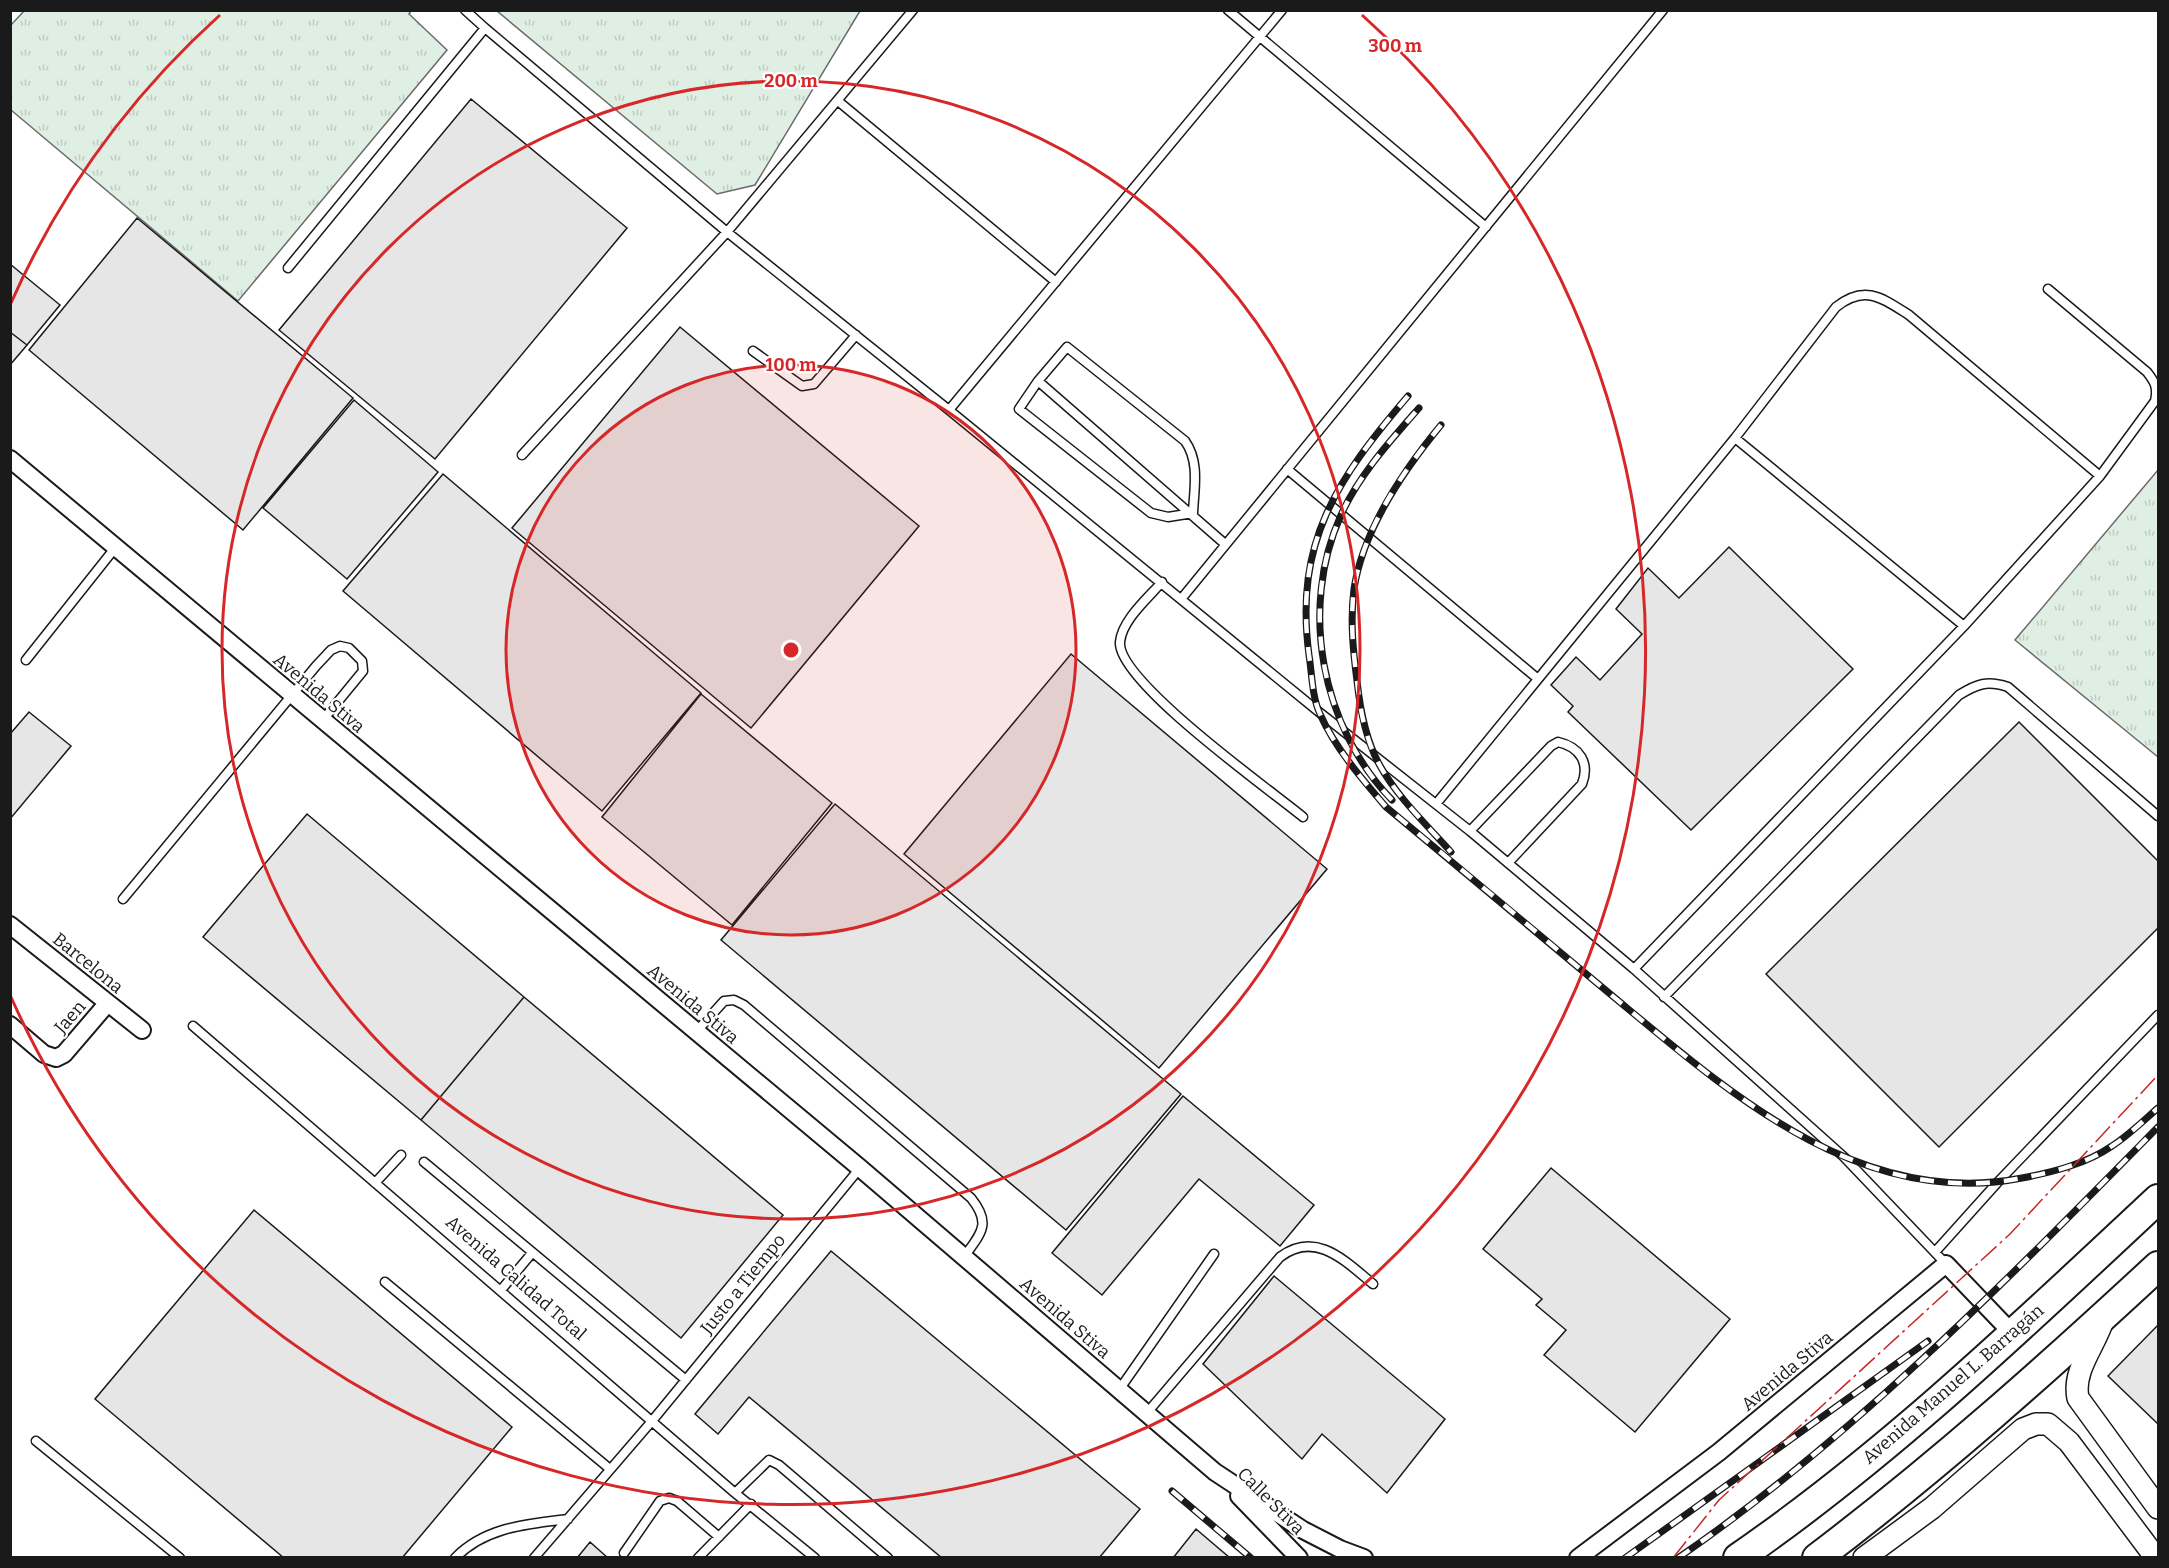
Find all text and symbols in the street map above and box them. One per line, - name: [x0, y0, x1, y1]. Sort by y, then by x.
- text: 300 m: [1368, 35, 1422, 57]
- text: 200 m: [764, 70, 818, 92]
- text: 100 m: [765, 354, 817, 376]
- centre of rings: [781, 640, 801, 660]
- street label: Avenida Stiva: [269, 648, 369, 738]
- street label: Barcelona: [48, 928, 128, 998]
- street label: Avenida Stiva: [643, 959, 743, 1049]
- street label: Jaen: [49, 995, 91, 1039]
- street label: Avenida Calidad Total: [441, 1211, 591, 1345]
- street label: Justo a Tiempo: [695, 1229, 790, 1339]
- street label: Avenida Stiva: [1015, 1273, 1115, 1363]
- street label: Avenida Manuel L. Barragán: [1858, 1299, 2048, 1469]
- street label: Avenida Stiva: [1737, 1326, 1837, 1416]
- street label: Calle Stiva: [1233, 1463, 1309, 1539]

